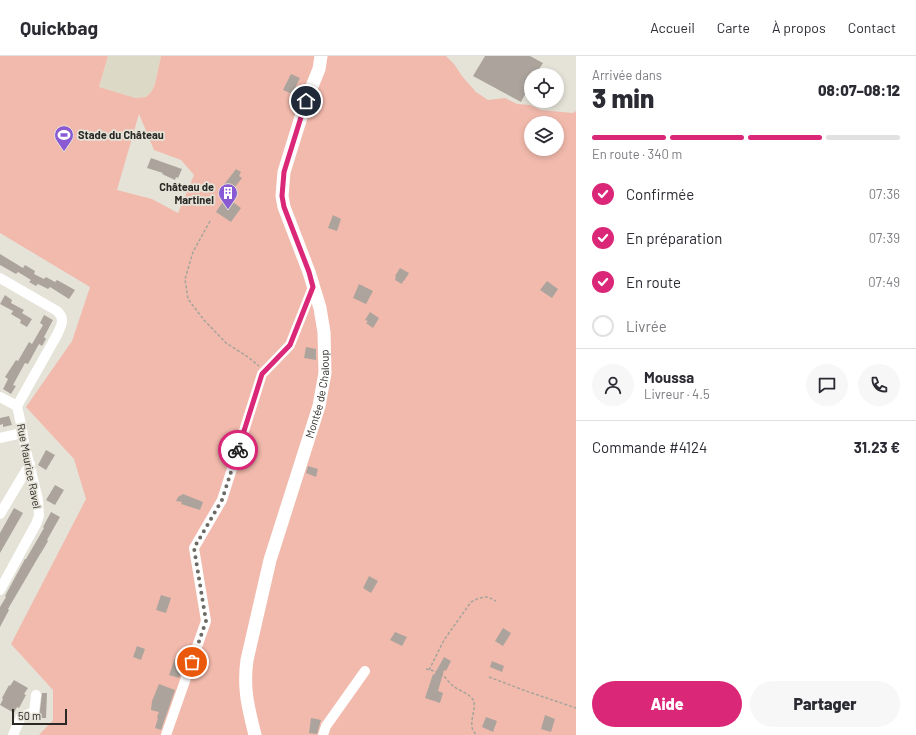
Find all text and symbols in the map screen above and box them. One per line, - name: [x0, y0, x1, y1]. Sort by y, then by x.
- text: Quickbag: [20, 16, 98, 39]
- text: Accueil: [650, 19, 695, 36]
- text: Carte: [717, 19, 750, 36]
- text: À propos: [772, 19, 826, 36]
- text: Contact: [848, 19, 896, 36]
- text: Arrivée dans: [592, 67, 662, 83]
- map controls: [524, 68, 564, 156]
- button: locate: [524, 68, 564, 108]
- text: 08:07–08:12: [818, 81, 900, 99]
- text: 3 min: [592, 82, 654, 113]
- pin: [289, 84, 323, 118]
- icon: home: [295, 90, 317, 112]
- button: layers: [524, 116, 564, 156]
- sports icon: Stade du Château: [53, 124, 75, 152]
- place label: Stade du Château: [78, 128, 164, 141]
- text: En route · 340 m: [592, 146, 682, 162]
- place label: Château de Martinel: [159, 180, 214, 206]
- building icon: Château de Martinel: [217, 182, 239, 210]
- icon: check: [592, 183, 614, 205]
- text: Confirmée: [626, 185, 694, 203]
- text: 07:36: [869, 186, 900, 202]
- icon: check: [592, 227, 614, 249]
- text: En préparation: [626, 229, 722, 247]
- text: 07:39: [869, 230, 900, 246]
- icon: check: [592, 271, 614, 293]
- text: En route: [626, 273, 681, 291]
- text: 07:49: [868, 274, 900, 290]
- text: Livrée: [626, 317, 667, 335]
- street label: Montée de Chaloup: [302, 349, 331, 440]
- button: person: [592, 364, 634, 406]
- button: chat: [806, 364, 848, 406]
- button: phone: [858, 364, 900, 406]
- text: Moussa: [644, 368, 694, 386]
- text: Livreur · 4.5: [644, 386, 710, 402]
- street label: Rue Maurice Ravel: [15, 422, 44, 510]
- courier: [218, 430, 258, 470]
- text: Commande #4124: [592, 438, 707, 456]
- text: 31.23 €: [854, 438, 900, 456]
- icon: bike: [227, 439, 249, 461]
- pin: [175, 645, 209, 679]
- icon: bag: [181, 651, 203, 673]
- button: Aide: [592, 681, 742, 727]
- button: Partager: [750, 681, 900, 727]
- scale bar: [12, 707, 67, 726]
- text: 50 m: [18, 709, 41, 722]

